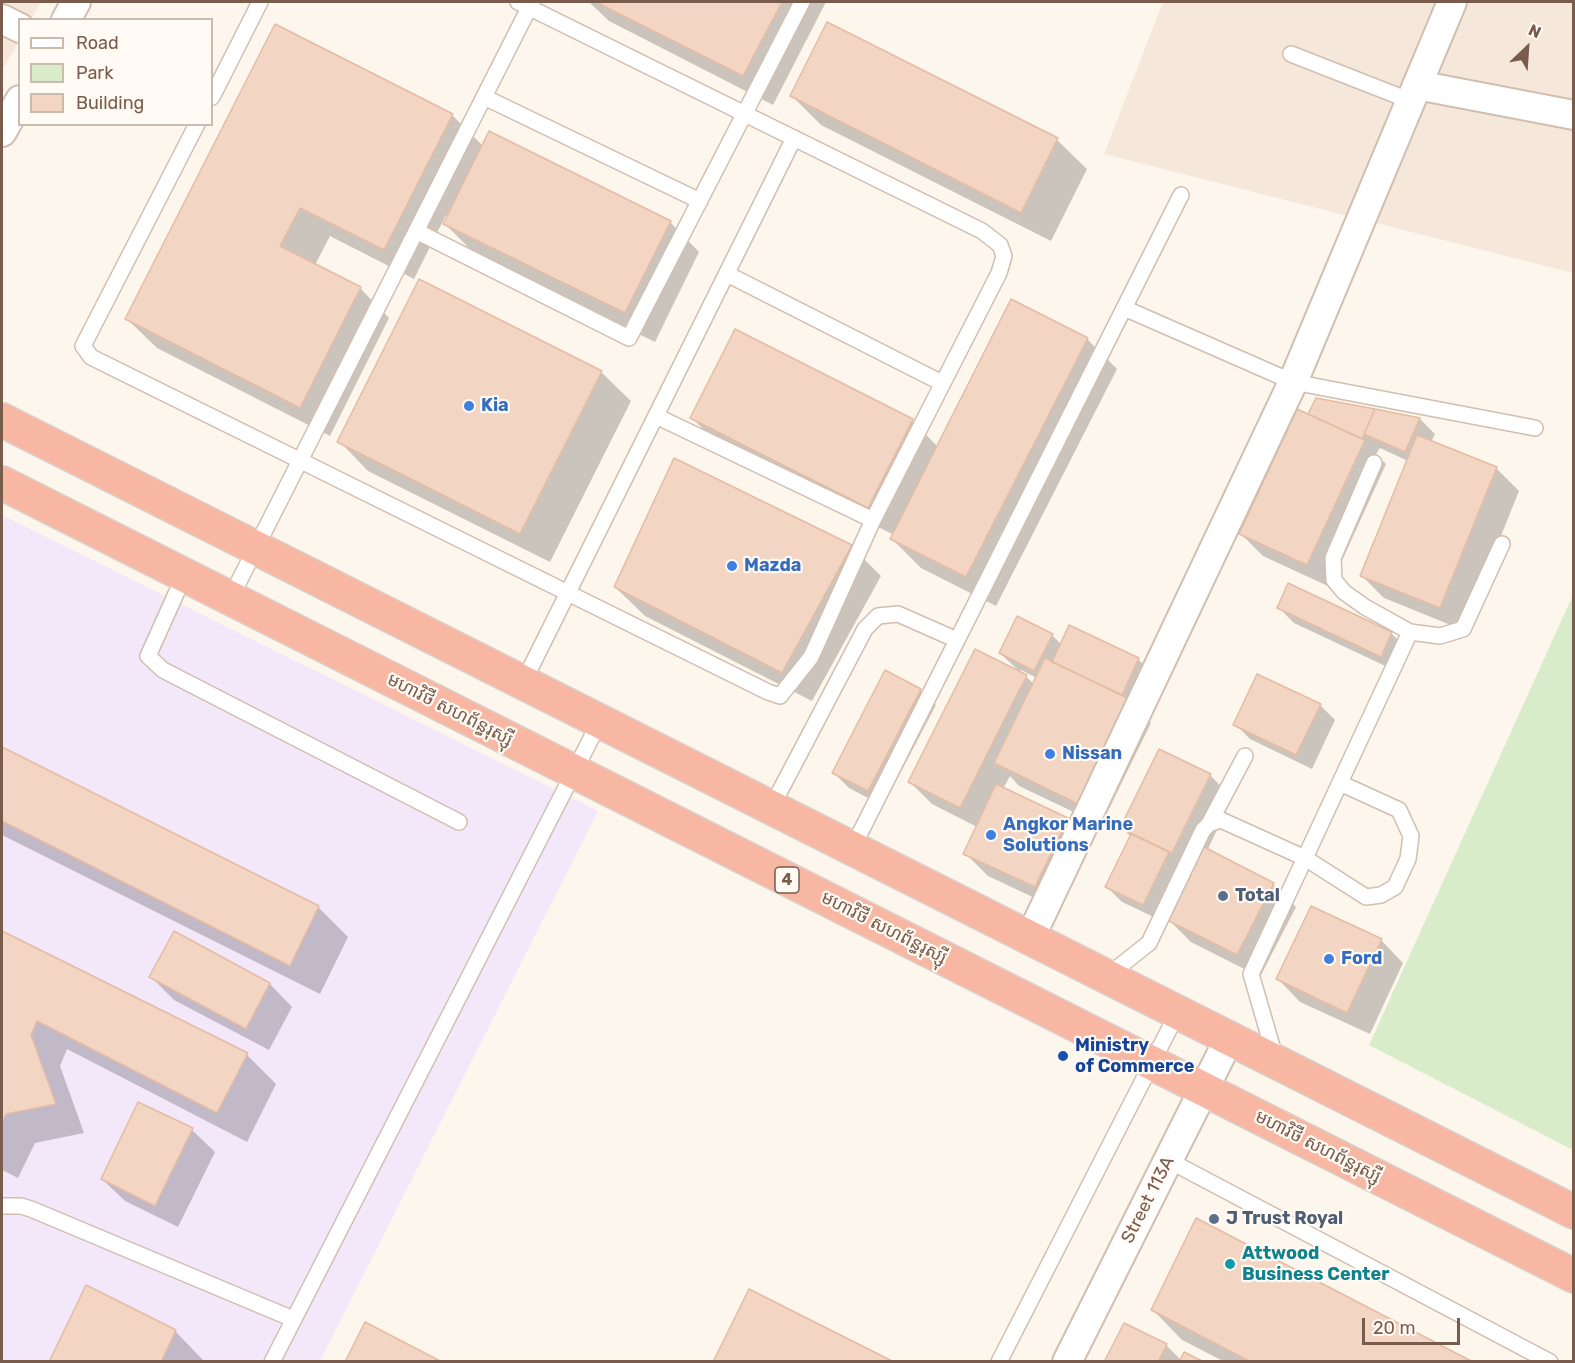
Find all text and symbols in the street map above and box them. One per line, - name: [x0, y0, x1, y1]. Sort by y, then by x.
- legend: [18, 18, 213, 126]
- north arrow: [1497, 18, 1557, 78]
- text: N: [1526, 20, 1544, 42]
- text: Road: [76, 32, 119, 54]
- text: Park: [76, 62, 113, 84]
- text: Building: [76, 92, 144, 114]
- place label: Kia: [481, 395, 509, 417]
- marker: Kia: [462, 399, 476, 413]
- place label: Mazda: [744, 555, 801, 577]
- marker: Mazda: [725, 559, 739, 573]
- street label: មហាវិថី សហព័ន្ធរុស្ស៊ី: [383, 669, 517, 751]
- place label: Nissan: [1062, 743, 1122, 765]
- marker: Nissan: [1043, 747, 1057, 761]
- place label: Angkor Marine Solutions: [1003, 814, 1133, 856]
- marker: Angkor Marine Solutions: [984, 828, 998, 842]
- road number: 4: [775, 867, 799, 893]
- place label: Total: [1235, 885, 1280, 907]
- street label: មហាវិថី សហព័ន្ធរុស្ស៊ី: [817, 887, 951, 969]
- marker: Total: [1216, 889, 1230, 903]
- place label: Ford: [1341, 948, 1382, 970]
- marker: Ford: [1322, 952, 1336, 966]
- place label: Ministry of Commerce: [1075, 1035, 1194, 1078]
- marker: Ministry of Commerce: [1056, 1049, 1070, 1063]
- street label: មហាវិថី សហព័ន្ធរុស្ស៊ី: [1251, 1106, 1385, 1188]
- street label: Street 113A: [1117, 1153, 1179, 1247]
- place label: J Trust Royal: [1226, 1208, 1343, 1230]
- marker: J Trust Royal: [1207, 1212, 1221, 1226]
- place label: Attwood Business Center: [1242, 1243, 1389, 1286]
- marker: Attwood Business Center: [1223, 1257, 1237, 1271]
- scale bar: [1365, 1306, 1462, 1344]
- text: 20 m: [1373, 1317, 1415, 1339]

